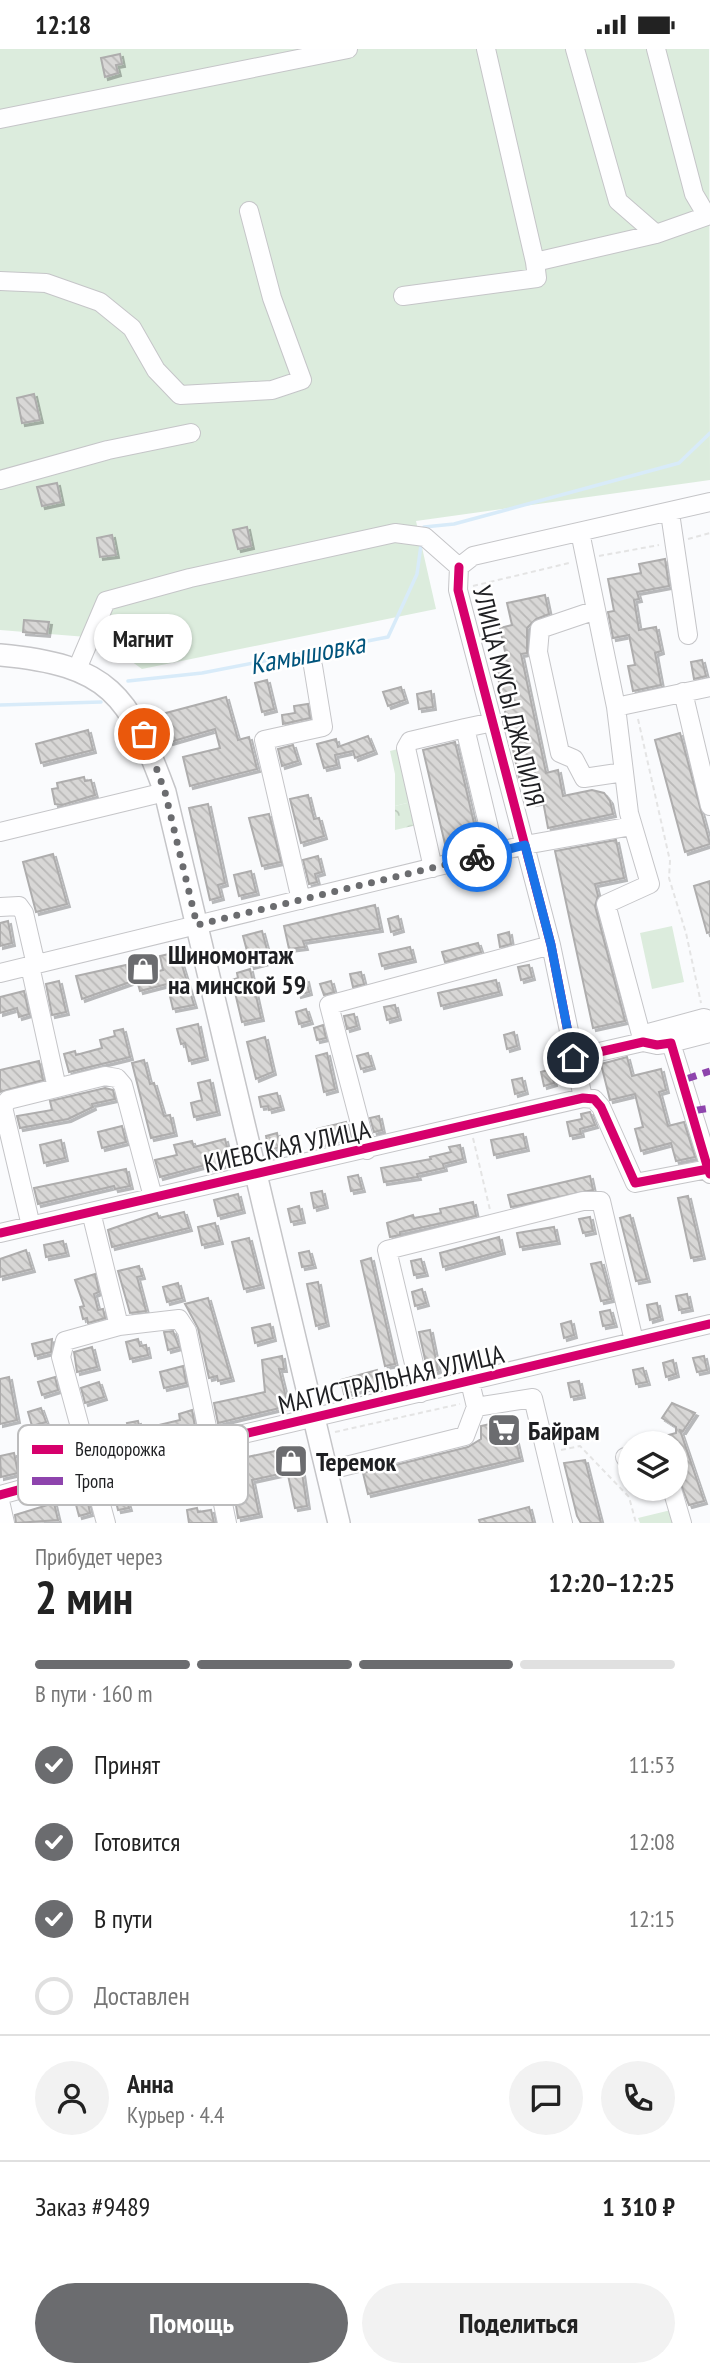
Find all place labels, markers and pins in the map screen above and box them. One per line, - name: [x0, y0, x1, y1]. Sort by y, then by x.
- callout: Магнит: [95, 615, 193, 664]
- pin: [114, 704, 174, 764]
- place label: Шиномонтаж на минской 59: [168, 938, 306, 1001]
- shop icon: Шиномонтаж на минской 59: [124, 950, 162, 988]
- pin: [543, 1028, 603, 1088]
- supermarket icon: Байрам: [485, 1411, 523, 1449]
- place label: Байрам: [528, 1414, 600, 1447]
- shop icon: Теремок: [272, 1442, 310, 1480]
- place label: Теремок: [316, 1445, 396, 1478]

